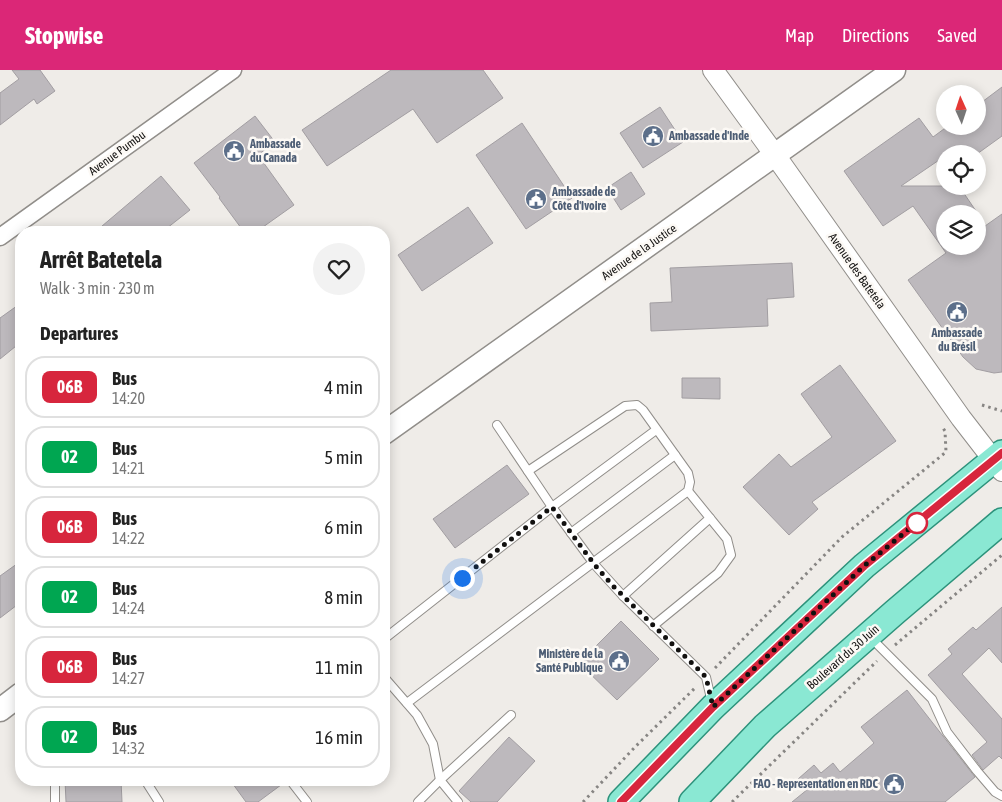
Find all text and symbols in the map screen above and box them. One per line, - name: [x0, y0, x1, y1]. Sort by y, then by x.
- text: Stopwise: [25, 22, 103, 49]
- text: Map: [785, 25, 814, 46]
- text: Directions: [842, 25, 909, 46]
- text: Saved: [937, 25, 977, 46]
- north arrow: [936, 85, 986, 135]
- map controls: [936, 85, 986, 255]
- public building icon: Ambassade d'Inde: [641, 124, 665, 148]
- street label: Avenue Pumbu: [86, 128, 148, 178]
- place label: Ambassade d'Inde: [668, 129, 750, 143]
- place label: Ambassade du Canada: [249, 137, 302, 165]
- public building icon: Ambassade du Canada: [222, 139, 246, 163]
- button: locate: [936, 145, 986, 195]
- place label: Ambassade de Côte d'Ivoire: [551, 185, 616, 213]
- public building icon: Ambassade de Côte d'Ivoire: [524, 187, 548, 211]
- button: layers: [936, 205, 986, 255]
- street label: Avenue de la Justice: [599, 221, 679, 283]
- street label: Avenue des Batetela: [826, 230, 888, 312]
- button: heart: [313, 243, 365, 295]
- text: Arrêt Batetela: [40, 246, 162, 273]
- text: Walk · 3 min · 230 m: [40, 279, 154, 297]
- public building icon: Ambassade du Brésil: [945, 300, 969, 324]
- text: Departures: [40, 322, 118, 344]
- place label: Ambassade du Brésil: [931, 326, 983, 354]
- text: Bus: [112, 367, 137, 389]
- text: 06B: [57, 376, 82, 397]
- text: 4 min: [324, 376, 363, 398]
- text: 14:20: [112, 389, 145, 407]
- text: Bus: [112, 437, 137, 459]
- text: 02: [61, 446, 78, 467]
- text: 5 min: [324, 446, 363, 468]
- text: 14:21: [112, 459, 145, 477]
- text: Bus: [112, 507, 137, 529]
- unlabelled marker: [906, 512, 928, 534]
- text: 06B: [57, 516, 82, 537]
- text: 6 min: [324, 516, 363, 538]
- text: 14:22: [112, 529, 145, 547]
- your location: [450, 566, 475, 591]
- text: Bus: [112, 577, 137, 599]
- text: 02: [61, 586, 78, 607]
- text: 8 min: [324, 586, 363, 608]
- text: 14:24: [112, 599, 145, 617]
- street label: Boulevard du 30 Juin: [804, 622, 882, 692]
- text: Bus: [112, 647, 137, 669]
- place label: Ministère de la Santé Publique: [536, 647, 604, 675]
- public building icon: Ministère de la Santé Publique: [607, 649, 631, 673]
- text: 06B: [57, 656, 82, 677]
- text: 11 min: [315, 656, 363, 678]
- text: 14:27: [112, 669, 145, 687]
- text: Bus: [112, 717, 137, 739]
- text: 02: [61, 726, 78, 747]
- text: 16 min: [315, 726, 363, 748]
- text: 14:32: [112, 739, 145, 757]
- public building icon: FAO - Representation en RDC: [882, 772, 906, 796]
- place label: FAO - Representation en RDC: [753, 777, 879, 791]

